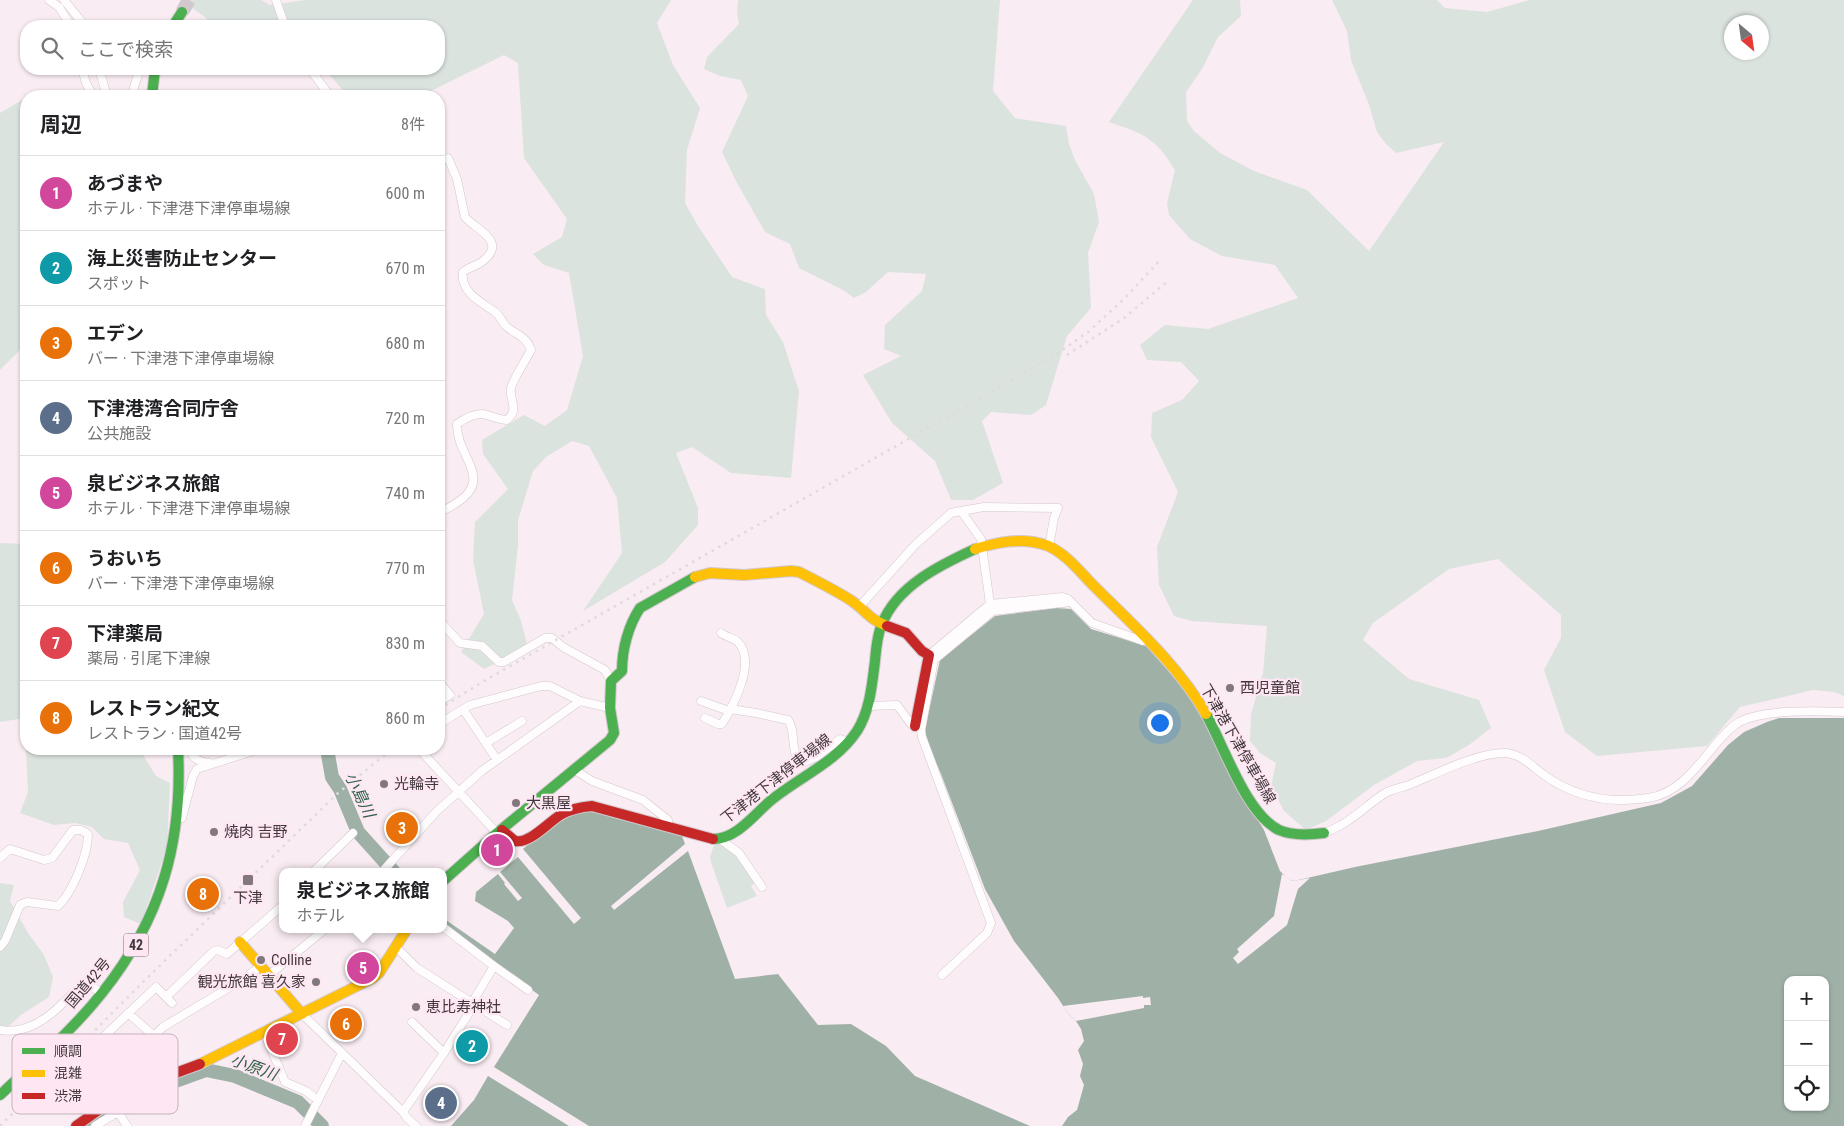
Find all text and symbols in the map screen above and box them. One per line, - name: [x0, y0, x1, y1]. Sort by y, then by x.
- north arrow: [1724, 15, 1769, 60]
- search box: [20, 20, 445, 75]
- icon: search: [38, 34, 66, 62]
- text: ここで検索: [78, 38, 173, 61]
- text: 周辺: [40, 113, 82, 137]
- text: 8件: [401, 115, 425, 134]
- text: あづまや: [87, 172, 163, 195]
- text: 1: [52, 184, 60, 203]
- text: 600 m: [386, 184, 425, 203]
- text: ホテル · 下津港下津停車場線: [87, 199, 290, 218]
- text: 海上災害防止センター: [87, 247, 277, 270]
- text: 2: [52, 259, 60, 278]
- text: 670 m: [386, 259, 425, 278]
- text: スポット: [87, 274, 151, 293]
- text: エデン: [87, 322, 144, 345]
- text: 3: [52, 334, 60, 353]
- text: 680 m: [386, 334, 425, 353]
- text: バー · 下津港下津停車場線: [87, 349, 274, 368]
- text: 下津港湾合同庁舎: [87, 397, 239, 420]
- text: 4: [52, 409, 60, 428]
- text: 720 m: [386, 409, 425, 428]
- text: 公共施設: [87, 424, 151, 443]
- text: 泉ビジネス旅館: [87, 472, 220, 495]
- text: 5: [52, 484, 60, 503]
- text: 740 m: [386, 484, 425, 503]
- text: ホテル · 下津港下津停車場線: [87, 499, 290, 518]
- text: うおいち: [87, 547, 163, 570]
- text: 6: [52, 559, 60, 578]
- text: 770 m: [386, 559, 425, 578]
- text: バー · 下津港下津停車場線: [87, 574, 274, 593]
- text: 下津薬局: [87, 622, 163, 645]
- text: 7: [52, 634, 60, 653]
- text: 830 m: [386, 634, 425, 653]
- text: 薬局 · 引尾下津線: [87, 649, 210, 668]
- place label: 西児童館: [1240, 679, 1300, 697]
- street label: 下津港下津停車場線: [1196, 681, 1280, 807]
- marker: 西児童館: [1224, 682, 1236, 694]
- text: レストラン紀文: [87, 697, 220, 720]
- text: 8: [52, 709, 60, 728]
- text: 860 m: [386, 709, 425, 728]
- your location: [1147, 710, 1173, 736]
- text: レストラン · 国道42号: [87, 724, 242, 743]
- street label: 下津港下津停車場線: [717, 730, 835, 828]
- water label: 小島川: [341, 769, 380, 823]
- place label: 光輪寺: [394, 775, 439, 793]
- marker: 光輪寺: [378, 778, 390, 790]
- place label: 大黒屋: [526, 794, 571, 812]
- marker: 大黒屋: [510, 797, 522, 809]
- pin: 3: [386, 809, 418, 847]
- place label: 焼肉 吉野: [224, 823, 287, 841]
- marker: 焼肉 吉野: [208, 826, 220, 838]
- pin: 1: [481, 831, 513, 869]
- popup: [279, 868, 447, 933]
- marker: 下津: [241, 873, 255, 887]
- pin: 8: [187, 875, 219, 913]
- text: 泉ビジネス旅館: [296, 879, 430, 902]
- place label: 下津: [233, 889, 263, 907]
- text: ホテル: [296, 906, 345, 925]
- road number: 42: [124, 934, 148, 956]
- pin: 5: [347, 949, 379, 987]
- place label: Colline: [271, 951, 312, 969]
- street label: 国道42号: [62, 954, 114, 1012]
- marker: Colline: [255, 954, 267, 966]
- place label: 観光旅館 喜久家: [198, 973, 306, 991]
- marker: 観光旅館 喜久家: [310, 976, 322, 988]
- map controls: [1784, 976, 1829, 1111]
- button: +: [1784, 976, 1829, 1021]
- place label: 恵比寿神社: [426, 998, 501, 1016]
- marker: 恵比寿神社: [410, 1001, 422, 1013]
- pin: 6: [330, 1005, 362, 1043]
- pin: 7: [266, 1020, 298, 1058]
- button: −: [1784, 1021, 1829, 1066]
- pin: 2: [456, 1027, 488, 1065]
- legend: [12, 1034, 178, 1114]
- text: 順調: [54, 1043, 82, 1059]
- water label: 小原川: [228, 1050, 282, 1085]
- text: 混雑: [54, 1065, 82, 1081]
- button: locate: [1784, 1066, 1829, 1111]
- pin: 4: [425, 1084, 457, 1122]
- text: 渋滞: [54, 1088, 82, 1104]

